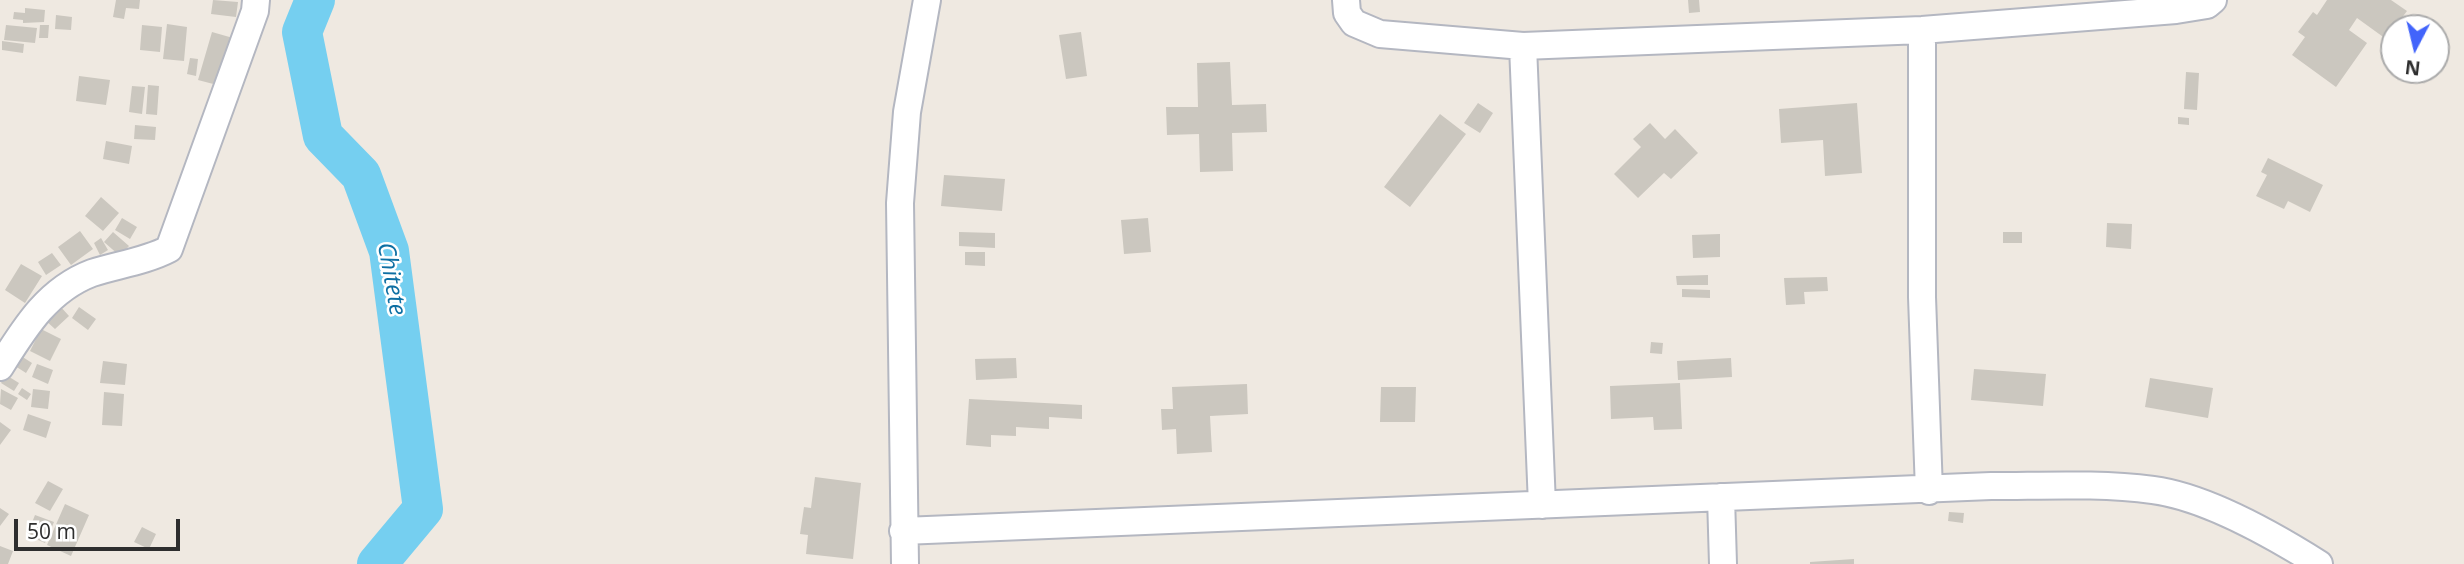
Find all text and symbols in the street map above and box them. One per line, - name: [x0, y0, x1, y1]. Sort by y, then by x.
- north arrow: [2380, 14, 2450, 84]
- text: N: [2403, 54, 2422, 82]
- water label: Chitete: [370, 240, 412, 318]
- scale bar: [18, 504, 184, 548]
- text: 50 m: [27, 517, 76, 545]

